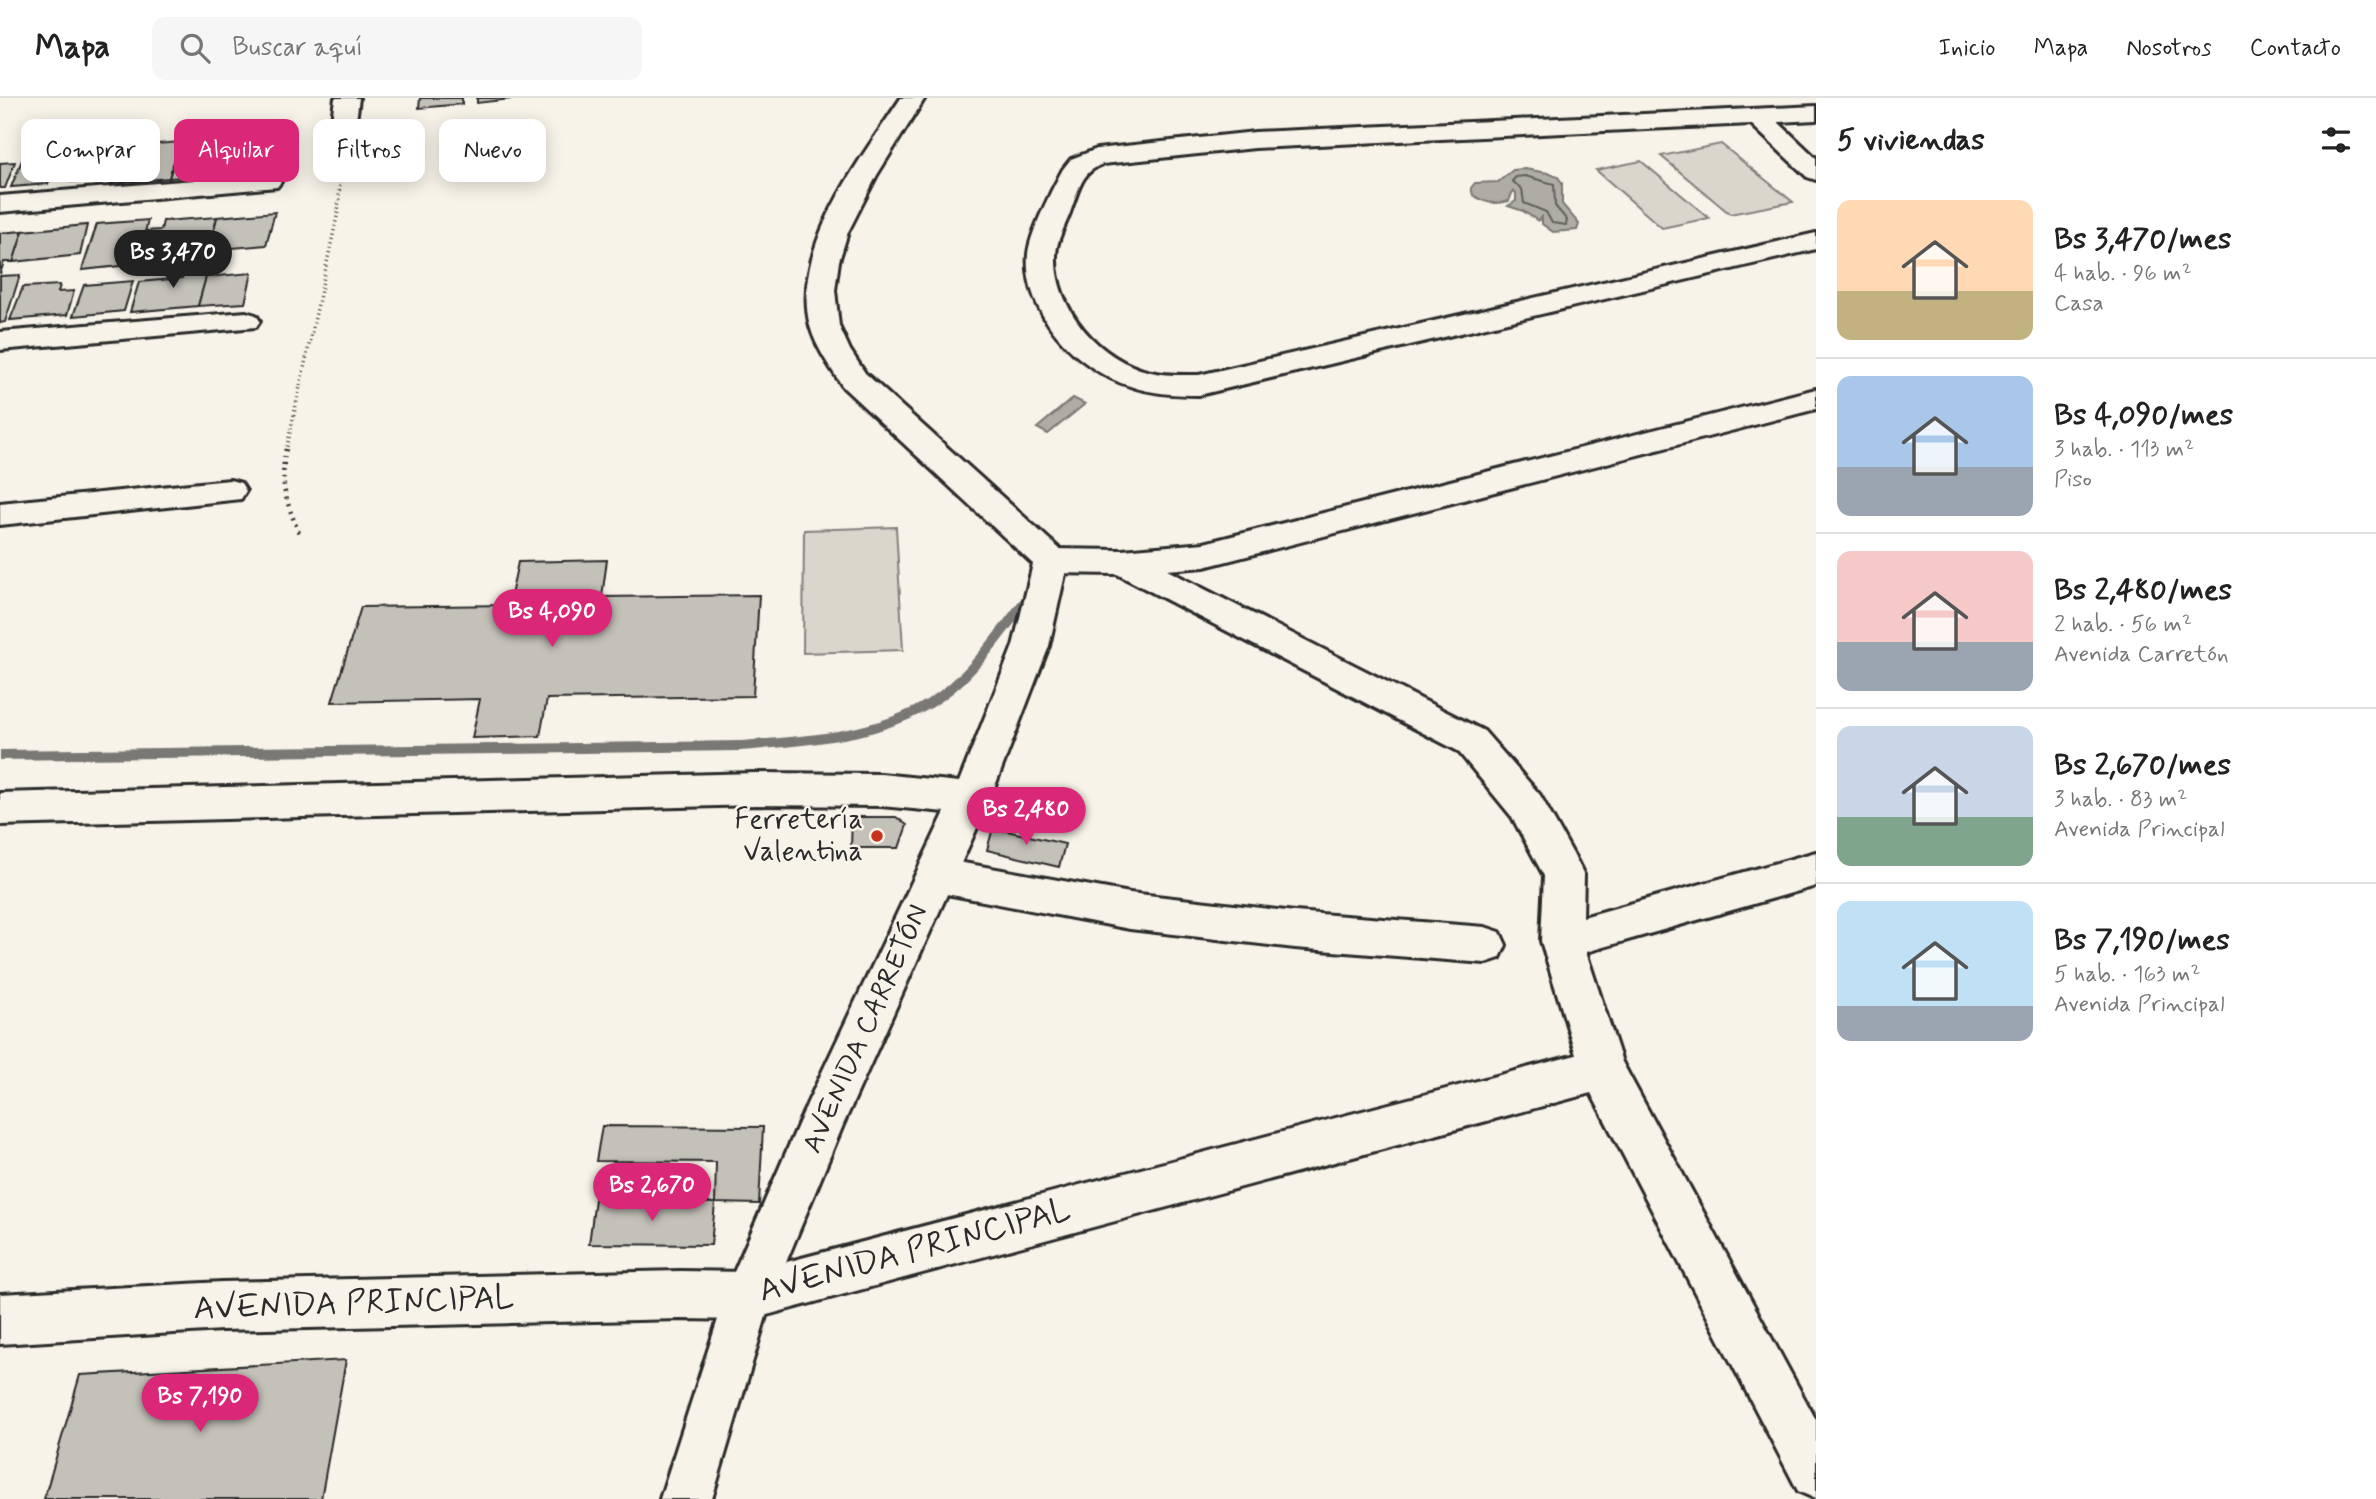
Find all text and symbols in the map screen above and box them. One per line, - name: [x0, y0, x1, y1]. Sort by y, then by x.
- search box: [152, 17, 642, 80]
- text: Mapa: [35, 26, 110, 70]
- icon: search: [176, 29, 214, 67]
- text: Buscar aquí: [232, 31, 363, 65]
- text: Inicio: [1938, 33, 1996, 64]
- text: Mapa: [2034, 33, 2088, 64]
- text: Nosotros: [2126, 33, 2212, 64]
- text: Contacto: [2250, 33, 2341, 64]
- chip: Comprar: [21, 119, 160, 182]
- chip: Alquilar: [174, 119, 299, 182]
- chip: Filtros: [313, 119, 425, 182]
- chip: Nuevo: [439, 119, 546, 182]
- text: 5 viviendas: [1837, 121, 1985, 160]
- icon: filters: [2317, 121, 2355, 159]
- text: Bs 3,470/mes: [2054, 220, 2231, 259]
- icon: home: [1893, 228, 1977, 312]
- pin: Bs 3,470: [101, 230, 245, 290]
- text: Bs 3,470: [130, 238, 216, 268]
- text: 4 hab. · 96 m²: [2054, 259, 2192, 289]
- text: Casa: [2054, 289, 2104, 319]
- text: Bs 4,090/mes: [2054, 396, 2233, 435]
- icon: home: [1893, 404, 1977, 488]
- text: 3 hab. · 113 m²: [2054, 435, 2194, 465]
- text: Piso: [2054, 465, 2092, 495]
- text: Bs 2,480/mes: [2054, 571, 2232, 610]
- icon: home: [1893, 579, 1977, 663]
- pin: Bs 4,090: [480, 589, 624, 649]
- text: Bs 4,090: [508, 597, 596, 627]
- text: 2 hab. · 56 m²: [2054, 610, 2192, 640]
- text: Avenida Carretón: [2054, 640, 2229, 670]
- text: Bs 2,670/mes: [2054, 746, 2231, 785]
- icon: home: [1893, 754, 1977, 838]
- text: 3 hab. · 83 m²: [2054, 785, 2187, 815]
- pin: Bs 2,480: [954, 788, 1098, 847]
- text: Bs 2,480: [983, 795, 1069, 825]
- place label: Ferretería Valentina: [735, 802, 863, 871]
- text: Avenida Principal: [2054, 815, 2225, 845]
- marker: Ferretería Valentina: [869, 828, 885, 844]
- street label: AVENIDA CARRETÓN: [795, 899, 937, 1159]
- text: Bs 7,190/mes: [2054, 921, 2230, 960]
- icon: home: [1893, 929, 1977, 1013]
- text: 5 hab. · 163 m²: [2054, 960, 2200, 990]
- text: Avenida Principal: [2054, 990, 2225, 1020]
- pin: Bs 2,670: [580, 1164, 724, 1223]
- text: Bs 2,670: [609, 1171, 695, 1201]
- street label: AVENIDA PRINCIPAL: [754, 1188, 1076, 1314]
- street label: AVENIDA PRINCIPAL: [193, 1276, 515, 1332]
- pin: Bs 7,190: [128, 1374, 272, 1434]
- text: Bs 7,190: [158, 1382, 242, 1412]

